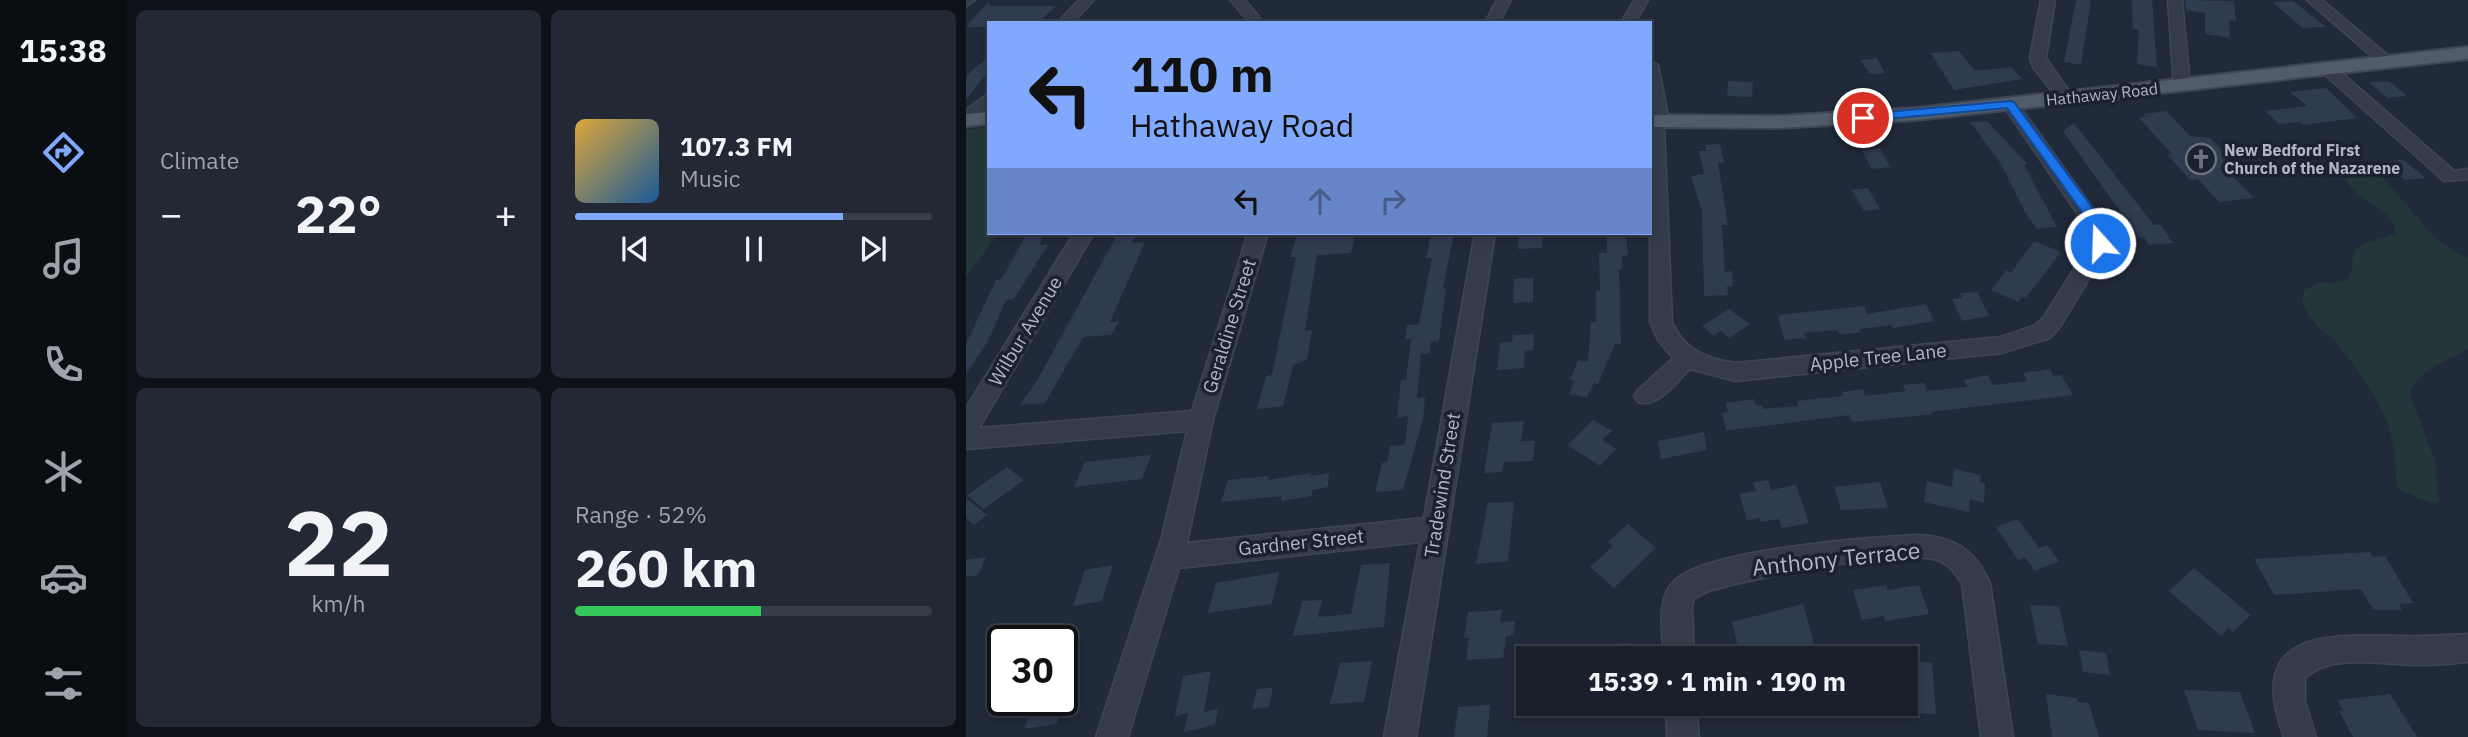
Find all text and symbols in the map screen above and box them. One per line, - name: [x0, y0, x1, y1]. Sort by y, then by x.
- text: 15:38: [19, 29, 107, 71]
- text: 110 m: [1130, 42, 1274, 105]
- icon: left: [1015, 49, 1106, 140]
- street label: Hathaway Road: [2045, 78, 2159, 110]
- pin: [1833, 88, 1893, 148]
- icon: arrive: [1844, 99, 1882, 137]
- text: Hathaway Road: [1130, 104, 1354, 146]
- icon: directions: [39, 128, 88, 177]
- text: 107.3 FM: [680, 129, 793, 163]
- place label: New Bedford First Church of the Nazarene: [2224, 140, 2400, 178]
- church icon: New Bedford First Church of the Nazarene: [2184, 142, 2218, 176]
- text: Climate: [160, 145, 239, 175]
- text: Music: [680, 163, 740, 193]
- text: 22°: [295, 180, 382, 247]
- icon: left: [1228, 182, 1266, 220]
- icon: ahead: [1301, 182, 1339, 220]
- icon: right: [1374, 182, 1412, 220]
- text: −: [160, 189, 183, 238]
- text: +: [494, 189, 517, 238]
- position arrow: [2063, 206, 2137, 280]
- icon: previous: [616, 230, 654, 268]
- icon: pause: [735, 230, 773, 268]
- icon: next: [854, 230, 892, 268]
- icon: music: [39, 234, 88, 283]
- street label: Geraldine Street: [1197, 256, 1261, 396]
- street label: Wilbur Avenue: [983, 272, 1067, 390]
- street label: Apple Tree Lane: [1808, 338, 1948, 376]
- icon: phone: [39, 340, 88, 389]
- street label: Tradewind Street: [1419, 411, 1465, 559]
- icon: climate: [39, 447, 88, 496]
- text: 22: [284, 483, 393, 601]
- text: Range · 52%: [575, 499, 707, 529]
- street label: Gardner Street: [1237, 523, 1365, 561]
- text: 260 km: [575, 534, 757, 601]
- street label: Anthony Terrace: [1750, 534, 1922, 582]
- icon: car: [39, 553, 88, 602]
- text: km/h: [311, 588, 366, 618]
- speed limit sign: 30: [987, 625, 1078, 716]
- icon: filters: [39, 659, 88, 708]
- text: 15:39 · 1 min · 190 m: [1588, 664, 1846, 698]

